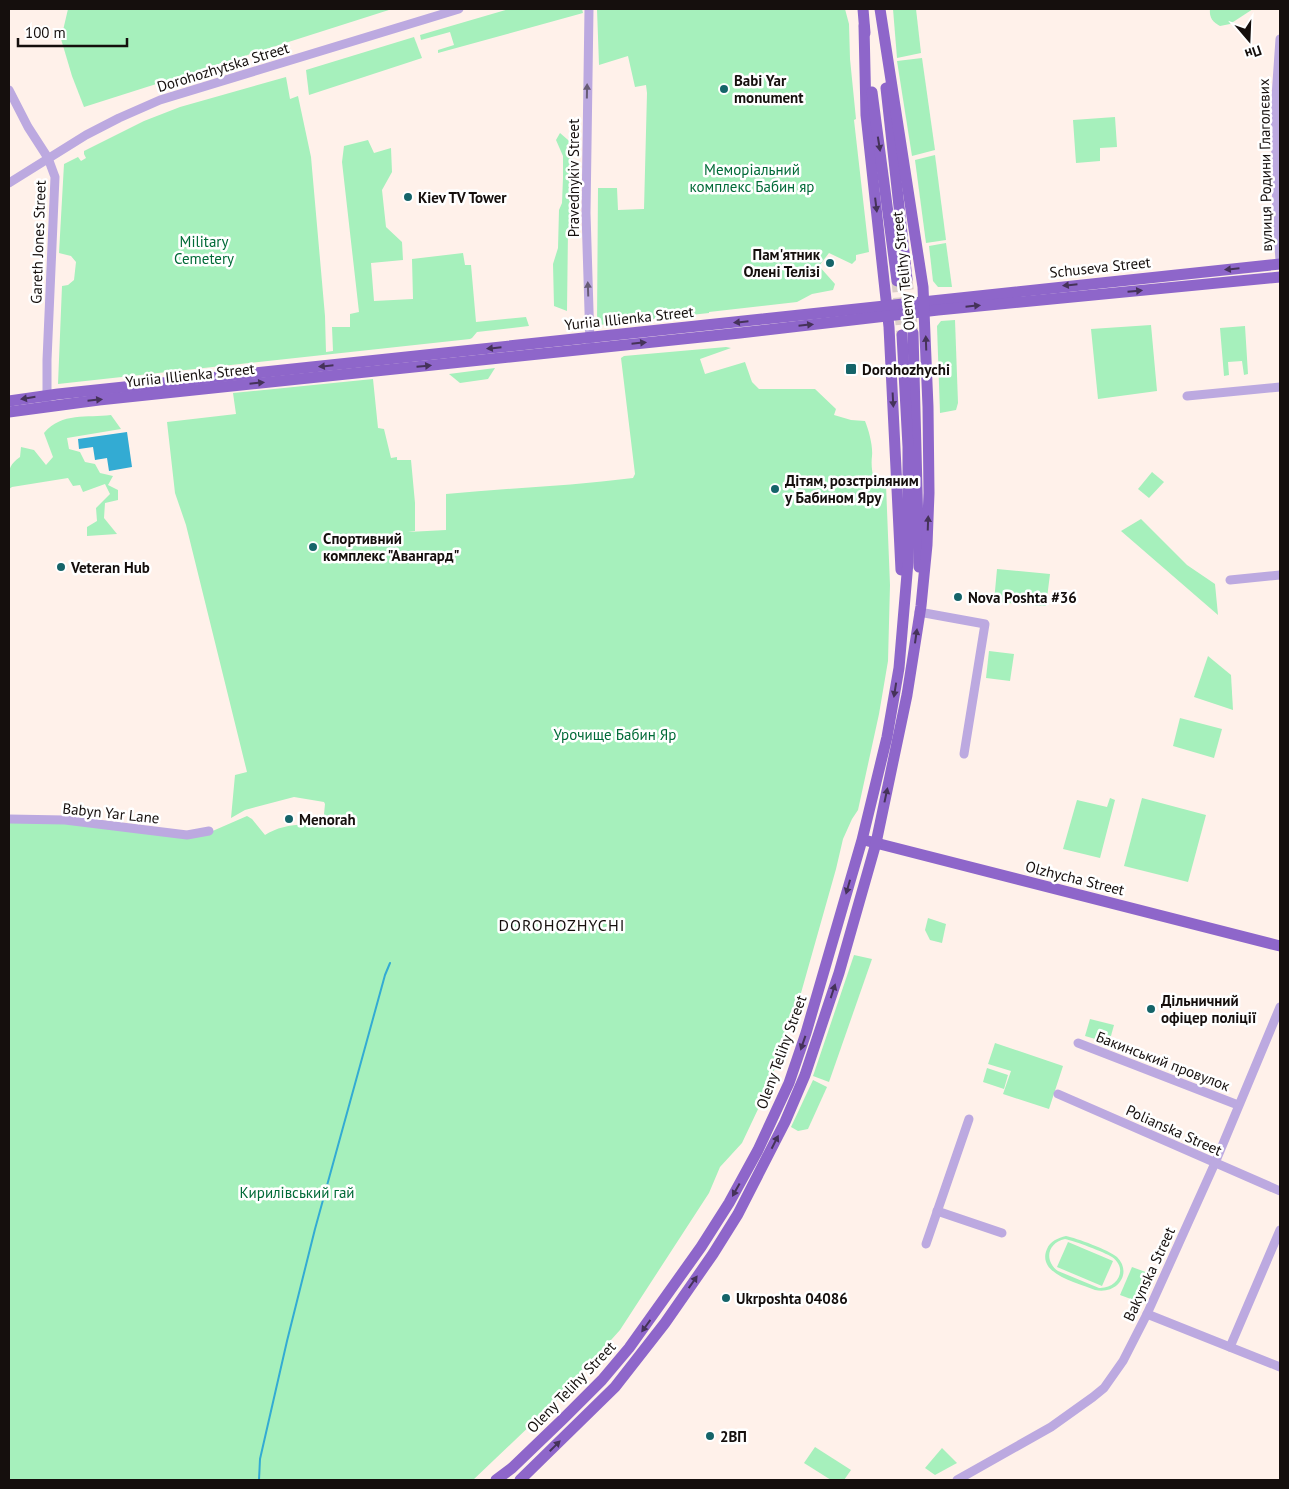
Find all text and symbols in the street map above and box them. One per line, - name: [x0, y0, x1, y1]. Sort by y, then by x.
- scale bar: [18, 15, 126, 47]
- north arrow: [1224, 15, 1274, 65]
- text: 100 m: [25, 23, 66, 42]
- street label: Dorohozhytska Street: [155, 38, 291, 96]
- text: Пн: [1243, 41, 1264, 63]
- place label: Babi Yar monument: [734, 71, 804, 107]
- street label: вулиця Родини Глаголєвих: [1254, 78, 1276, 252]
- one-way arrow: [583, 83, 591, 99]
- marker: Babi Yar monument: [718, 83, 730, 95]
- street label: Pravednykiv Street: [564, 119, 583, 237]
- one-way arrow: [876, 136, 884, 152]
- park label: Меморіальний комплекс Бабин яр: [690, 160, 814, 196]
- street label: Gareth Jones Street: [26, 180, 50, 304]
- place label: Kiev TV Tower: [418, 188, 507, 207]
- marker: Kiev TV Tower: [402, 191, 414, 203]
- one-way arrow: [872, 197, 880, 213]
- street label: Oleny Telihy Street: [887, 210, 919, 332]
- park label: Military Cemetery: [174, 232, 234, 268]
- place label: Пам'ятник Олені Телізі: [743, 245, 821, 281]
- street label: Schuseva Street: [1048, 252, 1152, 282]
- marker: Пам'ятник Олені Телізі: [824, 257, 836, 269]
- one-way arrow: [1223, 265, 1239, 273]
- one-way arrow: [584, 280, 592, 296]
- one-way arrow: [1062, 281, 1078, 289]
- one-way arrow: [1127, 286, 1143, 294]
- street label: Yuriia Illienka Street: [563, 302, 695, 334]
- one-way arrow: [965, 302, 981, 310]
- one-way arrow: [732, 318, 748, 326]
- one-way arrow: [798, 321, 814, 329]
- one-way arrow: [921, 335, 929, 351]
- one-way arrow: [631, 339, 647, 347]
- one-way arrow: [486, 344, 502, 352]
- street label: Yuriia Illienka Street: [124, 359, 256, 391]
- place label: Dorohozhychi: [862, 360, 950, 379]
- one-way arrow: [318, 362, 334, 370]
- one-way arrow: [417, 362, 433, 370]
- marker: Dorohozhychi: [844, 362, 858, 376]
- one-way arrow: [249, 379, 265, 387]
- one-way arrow: [889, 392, 897, 408]
- one-way arrow: [20, 394, 36, 402]
- one-way arrow: [87, 396, 103, 404]
- place label: Дітям, розстріляним у Бабином Яру: [784, 471, 919, 507]
- marker: Дітям, розстріляним у Бабином Яру: [769, 483, 781, 495]
- one-way arrow: [924, 515, 932, 531]
- place label: Спортивний комплекс "Авангард": [323, 529, 459, 565]
- marker: Спортивний комплекс "Авангард": [307, 541, 319, 553]
- place label: Veteran Hub: [70, 558, 150, 577]
- marker: Veteran Hub: [55, 561, 67, 573]
- place label: Nova Poshta #36: [968, 588, 1077, 607]
- marker: Nova Poshta #36: [952, 591, 964, 603]
- one-way arrow: [912, 627, 920, 643]
- one-way arrow: [891, 682, 899, 698]
- park label: Урочище Бабин Яр: [554, 725, 676, 744]
- one-way arrow: [882, 788, 890, 803]
- street label: Babyn Yar Lane: [62, 798, 160, 828]
- place label: Menorah: [299, 810, 356, 829]
- marker: Menorah: [283, 813, 295, 825]
- street label: Olzhycha Street: [1024, 857, 1126, 899]
- one-way arrow: [844, 879, 852, 894]
- district label: DOROHOZHYCHI: [499, 915, 625, 935]
- one-way arrow: [829, 983, 837, 998]
- place label: Дільничний офіцер поліції: [1161, 991, 1257, 1027]
- street label: Oleny Telihy Street: [752, 992, 810, 1112]
- marker: Дільничний офіцер поліції: [1145, 1003, 1157, 1015]
- street label: Бакинський провулок: [1093, 1027, 1233, 1096]
- one-way arrow: [799, 1035, 806, 1050]
- street label: Polianska Street: [1123, 1100, 1225, 1160]
- one-way arrow: [771, 1135, 779, 1150]
- park label: Кирилівський гай: [239, 1183, 355, 1202]
- one-way arrow: [731, 1184, 740, 1197]
- street label: Bakynska Street: [1119, 1224, 1179, 1324]
- one-way arrow: [688, 1276, 698, 1289]
- place label: Ukrposhta 04086: [736, 1289, 848, 1308]
- marker: Ukrposhta 04086: [720, 1292, 732, 1304]
- one-way arrow: [641, 1319, 651, 1332]
- street label: Oleny Telihy Street: [523, 1337, 619, 1437]
- place label: 2ВП: [720, 1427, 747, 1446]
- marker: 2ВП: [704, 1430, 716, 1442]
- one-way arrow: [549, 1441, 561, 1453]

